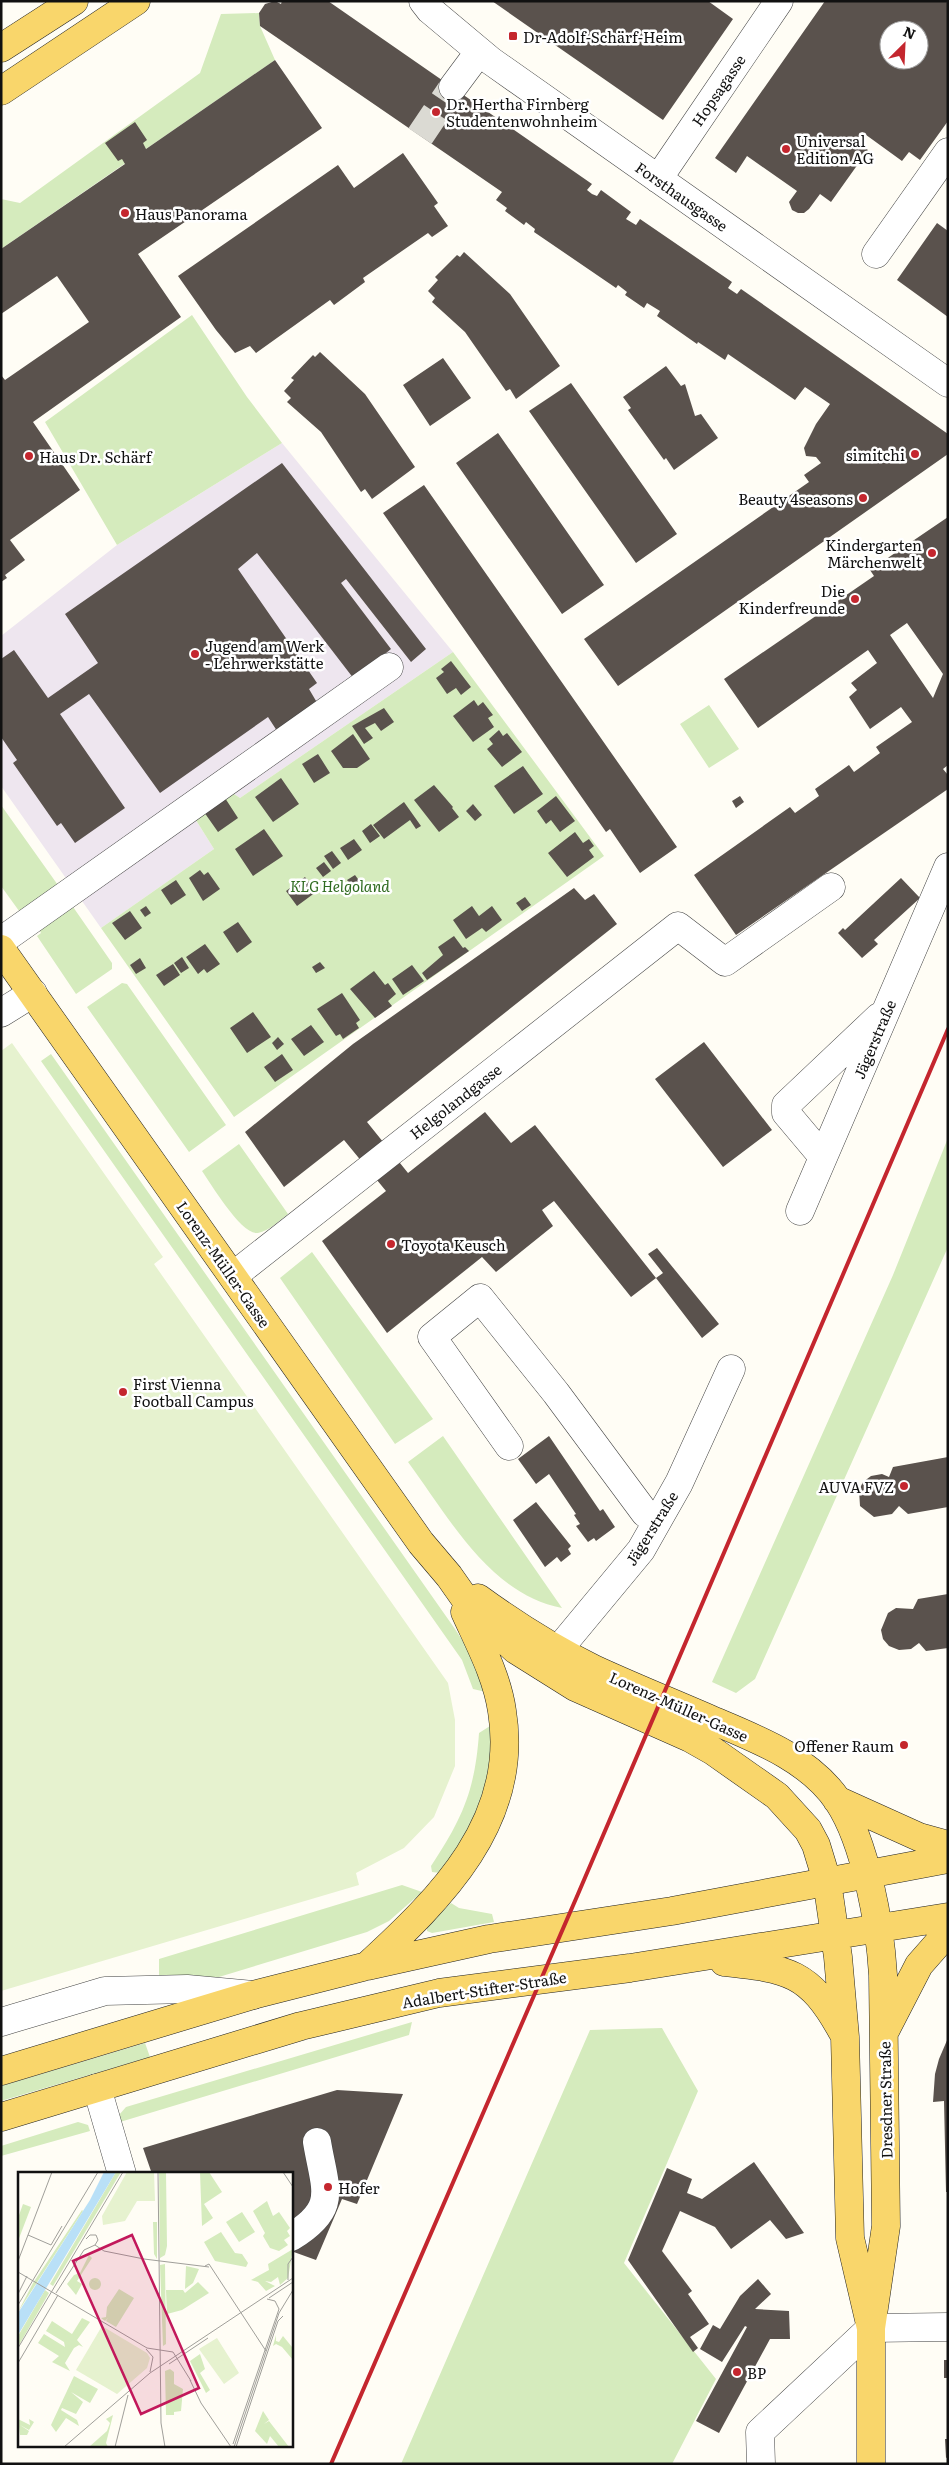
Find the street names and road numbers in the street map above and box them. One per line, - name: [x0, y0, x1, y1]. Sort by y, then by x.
- street label: Hopsagasse: [685, 49, 751, 131]
- street label: Forsthausgasse: [631, 155, 733, 237]
- street label: Jägerstraße: [847, 996, 901, 1082]
- street label: Helgolandgasse: [404, 1058, 506, 1144]
- street label: Lorenz-Müller-Gasse: [172, 1196, 277, 1332]
- street label: Jägerstraße: [619, 1486, 683, 1570]
- street label: Lorenz-Müller-Gasse: [606, 1665, 752, 1747]
- street label: Adalbert-Stifter-Straße: [400, 1965, 568, 2013]
- street label: Dresdner Straße: [872, 2041, 898, 2159]

